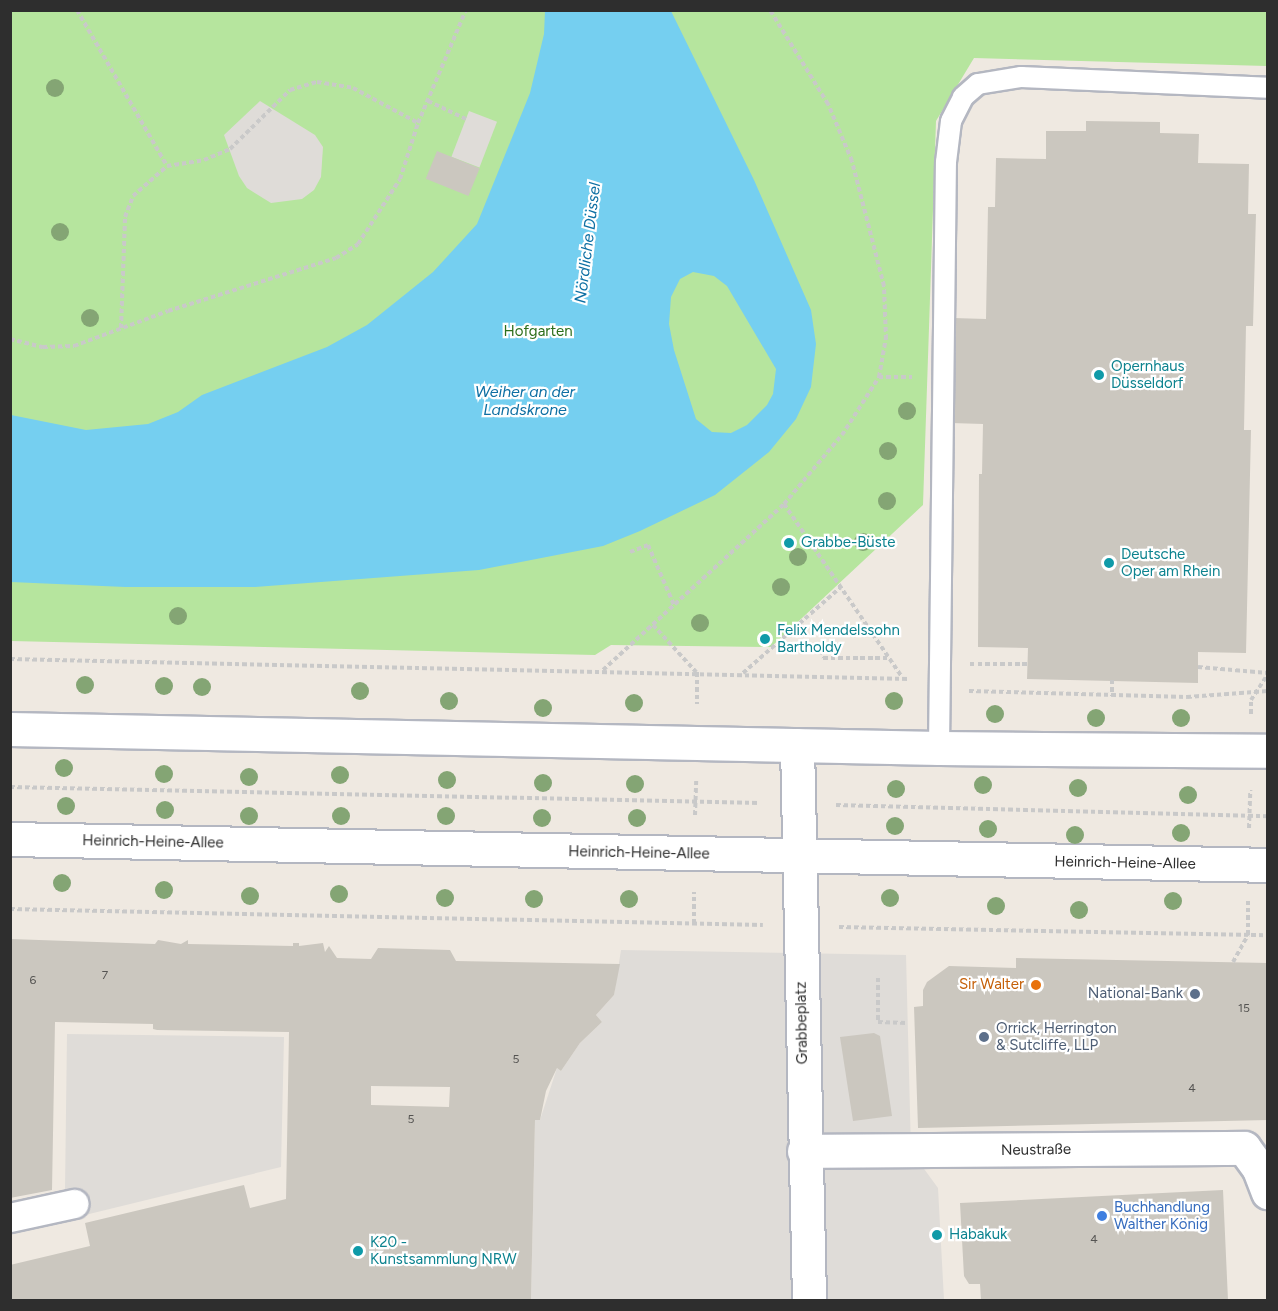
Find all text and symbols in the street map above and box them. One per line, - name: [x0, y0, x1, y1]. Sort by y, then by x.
- water label: Nördliche Düssel: [571, 182, 605, 304]
- park label: Hofgarten: [503, 323, 573, 341]
- place label: Opernhaus Düsseldorf: [1111, 357, 1185, 392]
- marker: Opernhaus Düsseldorf: [1092, 368, 1106, 382]
- water label: Weiher an der Landskrone: [475, 382, 575, 420]
- place label: Grabbe-Büste: [801, 534, 895, 552]
- marker: Grabbe-Büste: [782, 536, 796, 550]
- place label: Deutsche Oper am Rhein: [1121, 545, 1220, 580]
- marker: Deutsche Oper am Rhein: [1102, 556, 1116, 570]
- place label: Felix Mendelssohn Bartholdy: [777, 621, 900, 656]
- marker: Felix Mendelssohn Bartholdy: [758, 632, 772, 646]
- street label: Heinrich-Heine-Allee: [82, 832, 224, 852]
- street label: Heinrich-Heine-Allee: [568, 843, 710, 863]
- street label: Heinrich-Heine-Allee: [1054, 853, 1196, 873]
- house number: 7: [102, 969, 108, 983]
- house number: 6: [30, 974, 36, 988]
- place label: Sir Walter: [959, 976, 1024, 994]
- marker: Sir Walter: [1029, 978, 1043, 992]
- street label: Grabbeplatz: [792, 981, 812, 1065]
- place label: National-Bank: [1088, 985, 1183, 1003]
- marker: National-Bank: [1188, 987, 1202, 1001]
- house number: 15: [1238, 1002, 1250, 1016]
- place label: Orrick, Herrington & Sutcliffe, LLP: [996, 1019, 1117, 1054]
- marker: Orrick, Herrington & Sutcliffe, LLP: [977, 1030, 991, 1044]
- house number: 5: [513, 1053, 519, 1067]
- house number: 4: [1188, 1082, 1196, 1096]
- house number: 5: [408, 1113, 414, 1127]
- street label: Neustraße: [1001, 1140, 1071, 1160]
- place label: Buchhandlung Walther König: [1114, 1198, 1210, 1233]
- marker: Buchhandlung Walther König: [1095, 1209, 1109, 1223]
- place label: Habakuk: [949, 1226, 1007, 1244]
- marker: Habakuk: [930, 1228, 944, 1242]
- place label: K20 - Kunstsammlung NRW: [370, 1233, 517, 1268]
- house number: 4: [1090, 1233, 1098, 1247]
- marker: K20 - Kunstsammlung NRW: [351, 1244, 365, 1258]

